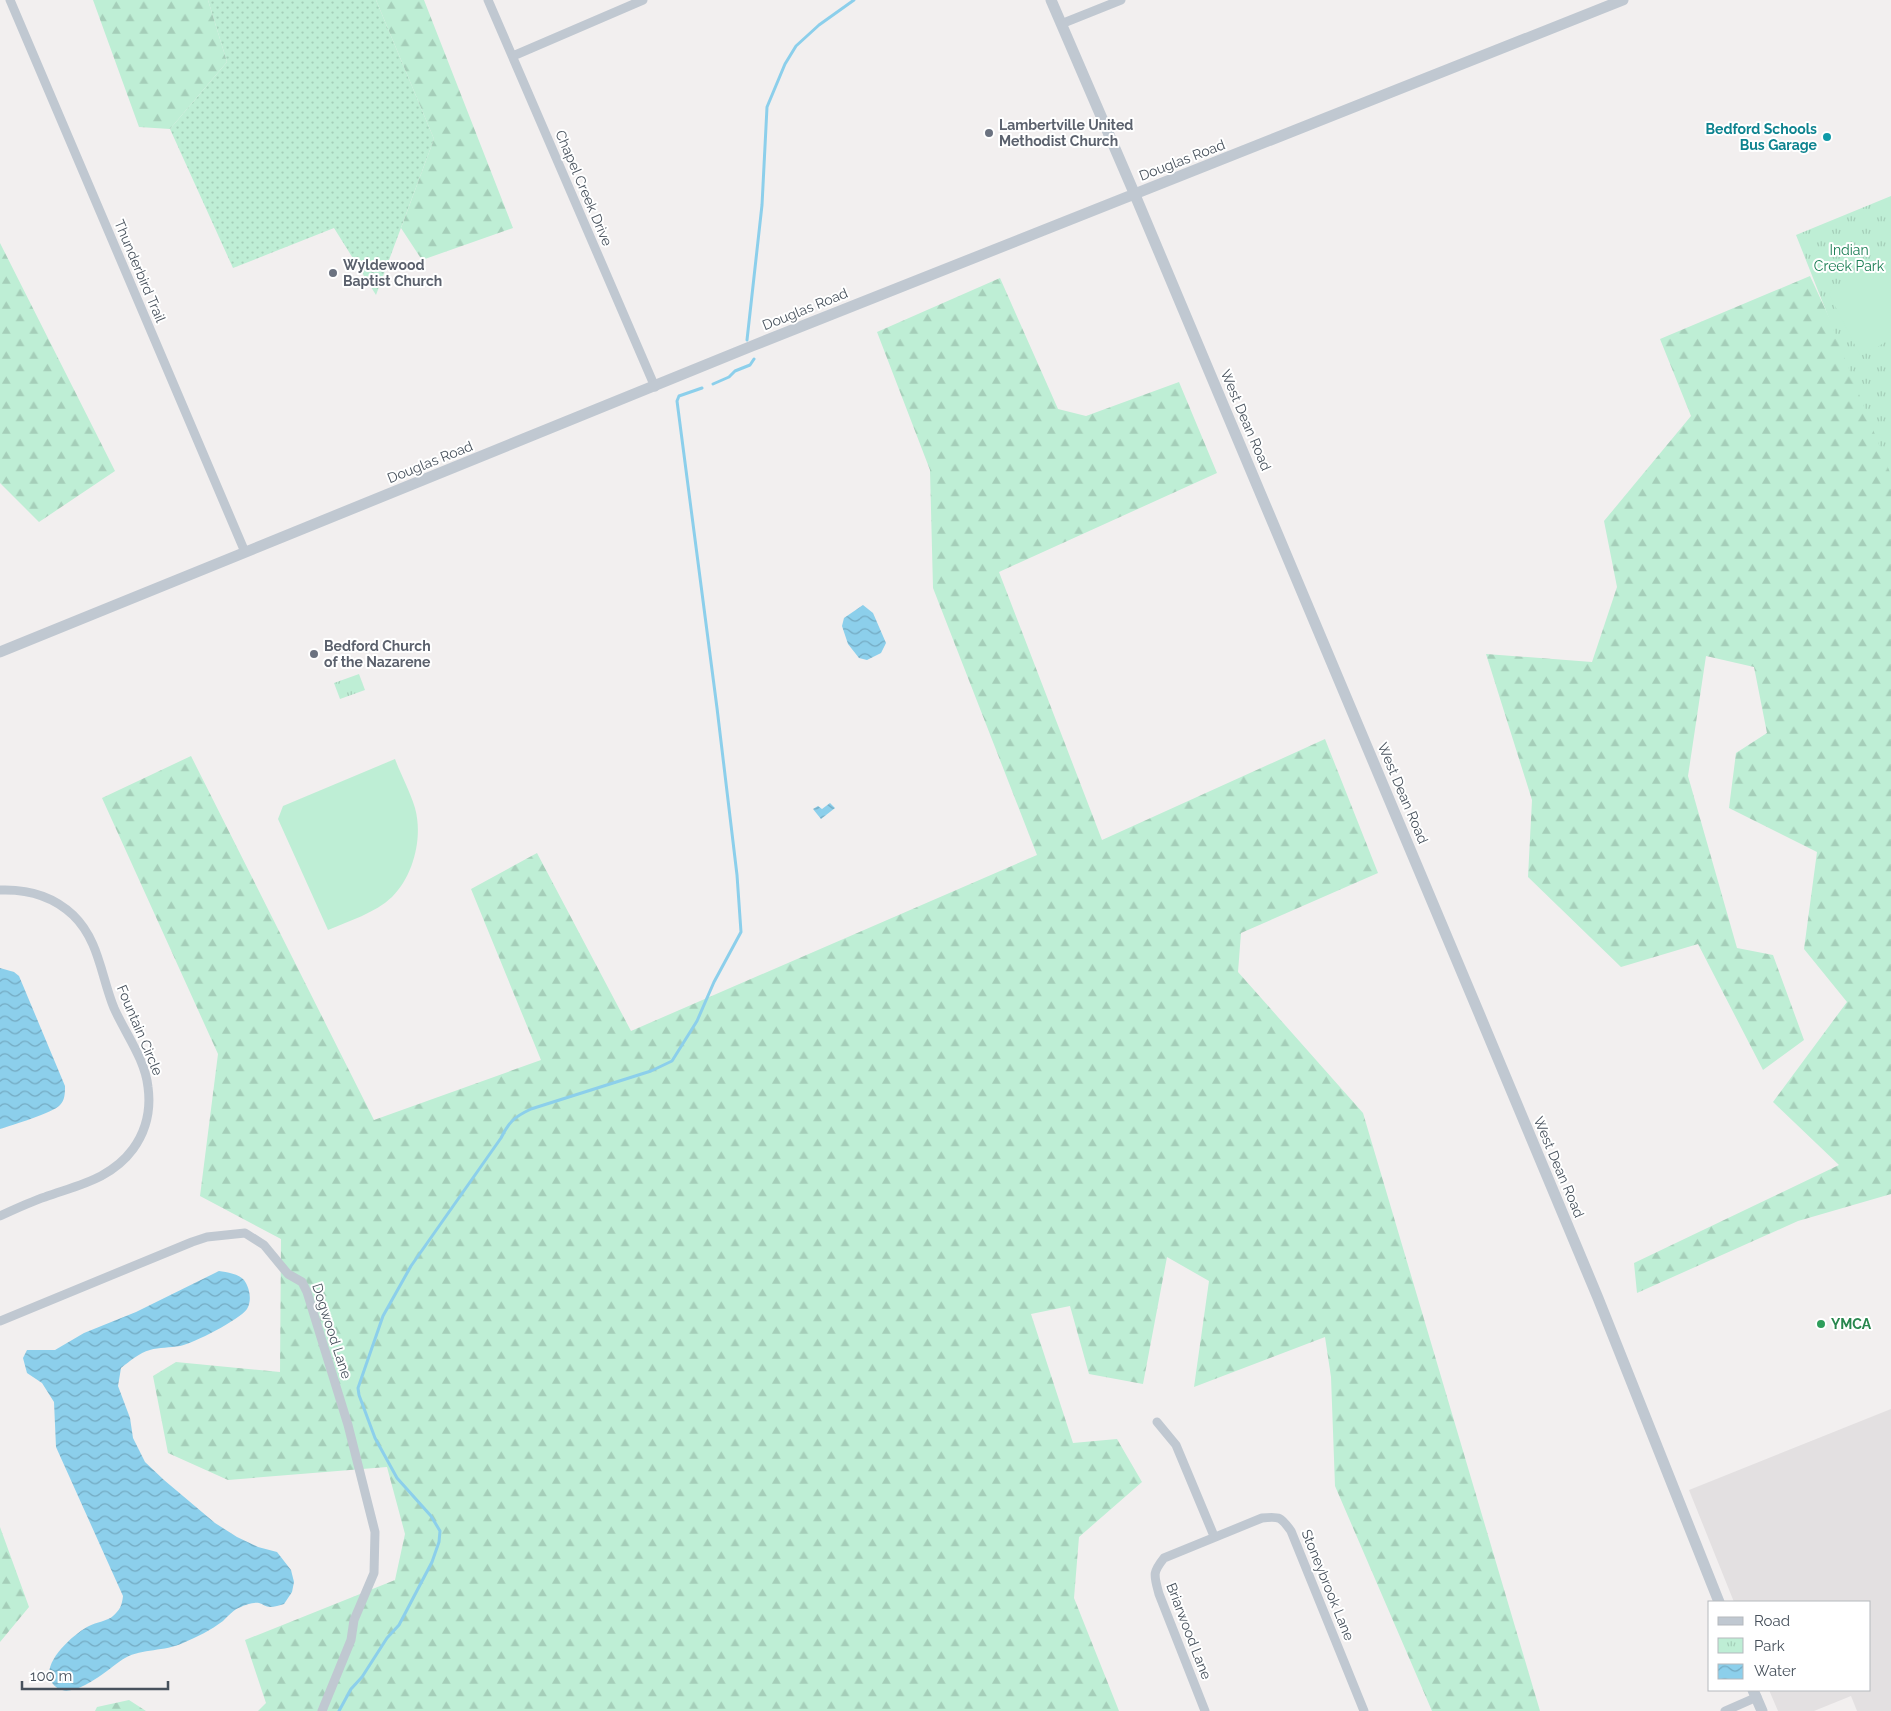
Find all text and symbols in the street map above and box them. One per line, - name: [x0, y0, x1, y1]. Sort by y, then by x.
- place label: Lambertville United Methodist Church: [999, 117, 1133, 149]
- place label: Bedford Schools Bus Garage: [1705, 121, 1818, 153]
- marker: Lambertville United Methodist Church: [983, 127, 995, 139]
- street label: Chapel Creek Drive: [552, 128, 616, 248]
- marker: Bedford Schools Bus Garage: [1821, 131, 1833, 143]
- street label: Douglas Road: [1137, 136, 1227, 184]
- street label: Thunderbird Trail: [111, 217, 169, 325]
- park label: Indian Creek Park: [1814, 242, 1885, 274]
- place label: Wyldewood Baptist Church: [343, 257, 442, 289]
- marker: Wyldewood Baptist Church: [327, 267, 339, 279]
- street label: Douglas Road: [760, 285, 850, 333]
- street label: West Dean Road: [1218, 367, 1274, 473]
- street label: Douglas Road: [385, 438, 475, 486]
- place label: Bedford Church of the Nazarene: [324, 638, 431, 670]
- marker: Bedford Church of the Nazarene: [308, 648, 320, 660]
- street label: West Dean Road: [1375, 740, 1431, 846]
- street label: Fountain Circle: [114, 982, 166, 1078]
- street label: West Dean Road: [1531, 1114, 1587, 1220]
- street label: Dogwood Lane: [309, 1281, 355, 1381]
- place label: YMCA: [1831, 1316, 1872, 1332]
- marker: YMCA: [1815, 1318, 1827, 1330]
- street label: Stoneybrook Lane: [1298, 1527, 1358, 1643]
- street label: Briarwood Lane: [1163, 1580, 1215, 1682]
- legend: [1708, 1601, 1871, 1691]
- text: Road: [1754, 1612, 1790, 1630]
- text: Park: [1754, 1637, 1785, 1655]
- scale bar: [22, 1658, 169, 1690]
- text: Water: [1754, 1662, 1797, 1680]
- text: 100 m: [30, 1667, 72, 1685]

